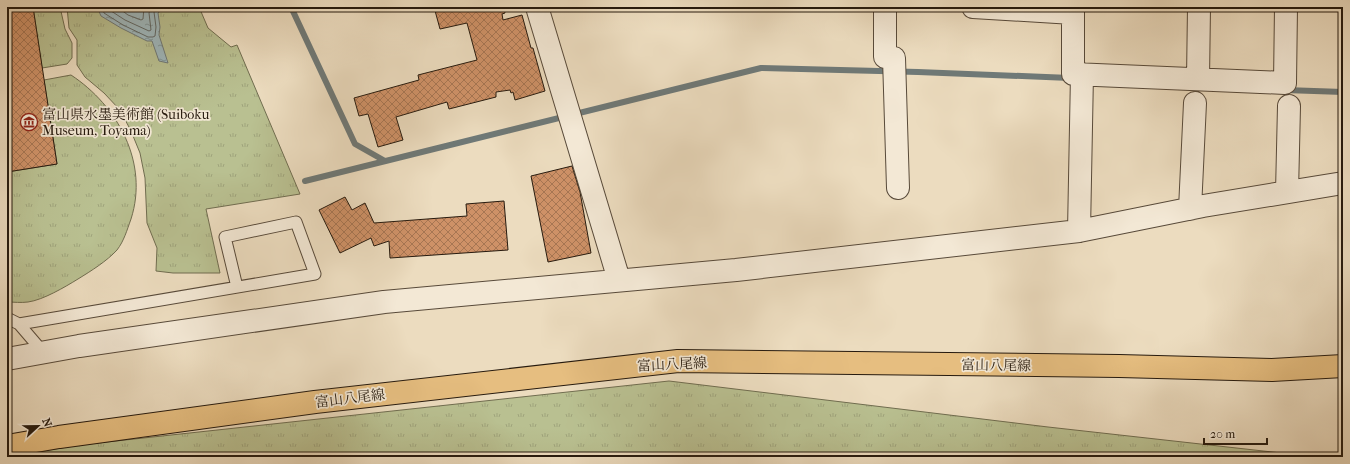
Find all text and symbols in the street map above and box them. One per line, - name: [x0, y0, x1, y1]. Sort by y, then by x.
- place label: 富山県水墨美術館 (Suiboku Museum, Toyama): [42, 106, 210, 139]
- museum icon: 富山県水墨美術館 (Suiboku Museum, Toyama): [19, 112, 39, 132]
- street label: 富山八尾線: [637, 354, 707, 375]
- street label: 富山八尾線: [961, 356, 1031, 375]
- street label: 富山八尾線: [314, 386, 386, 411]
- north arrow: [18, 406, 58, 446]
- text: N: [39, 416, 55, 429]
- scale bar: [1204, 420, 1267, 446]
- text: 20 m: [1210, 427, 1235, 441]

